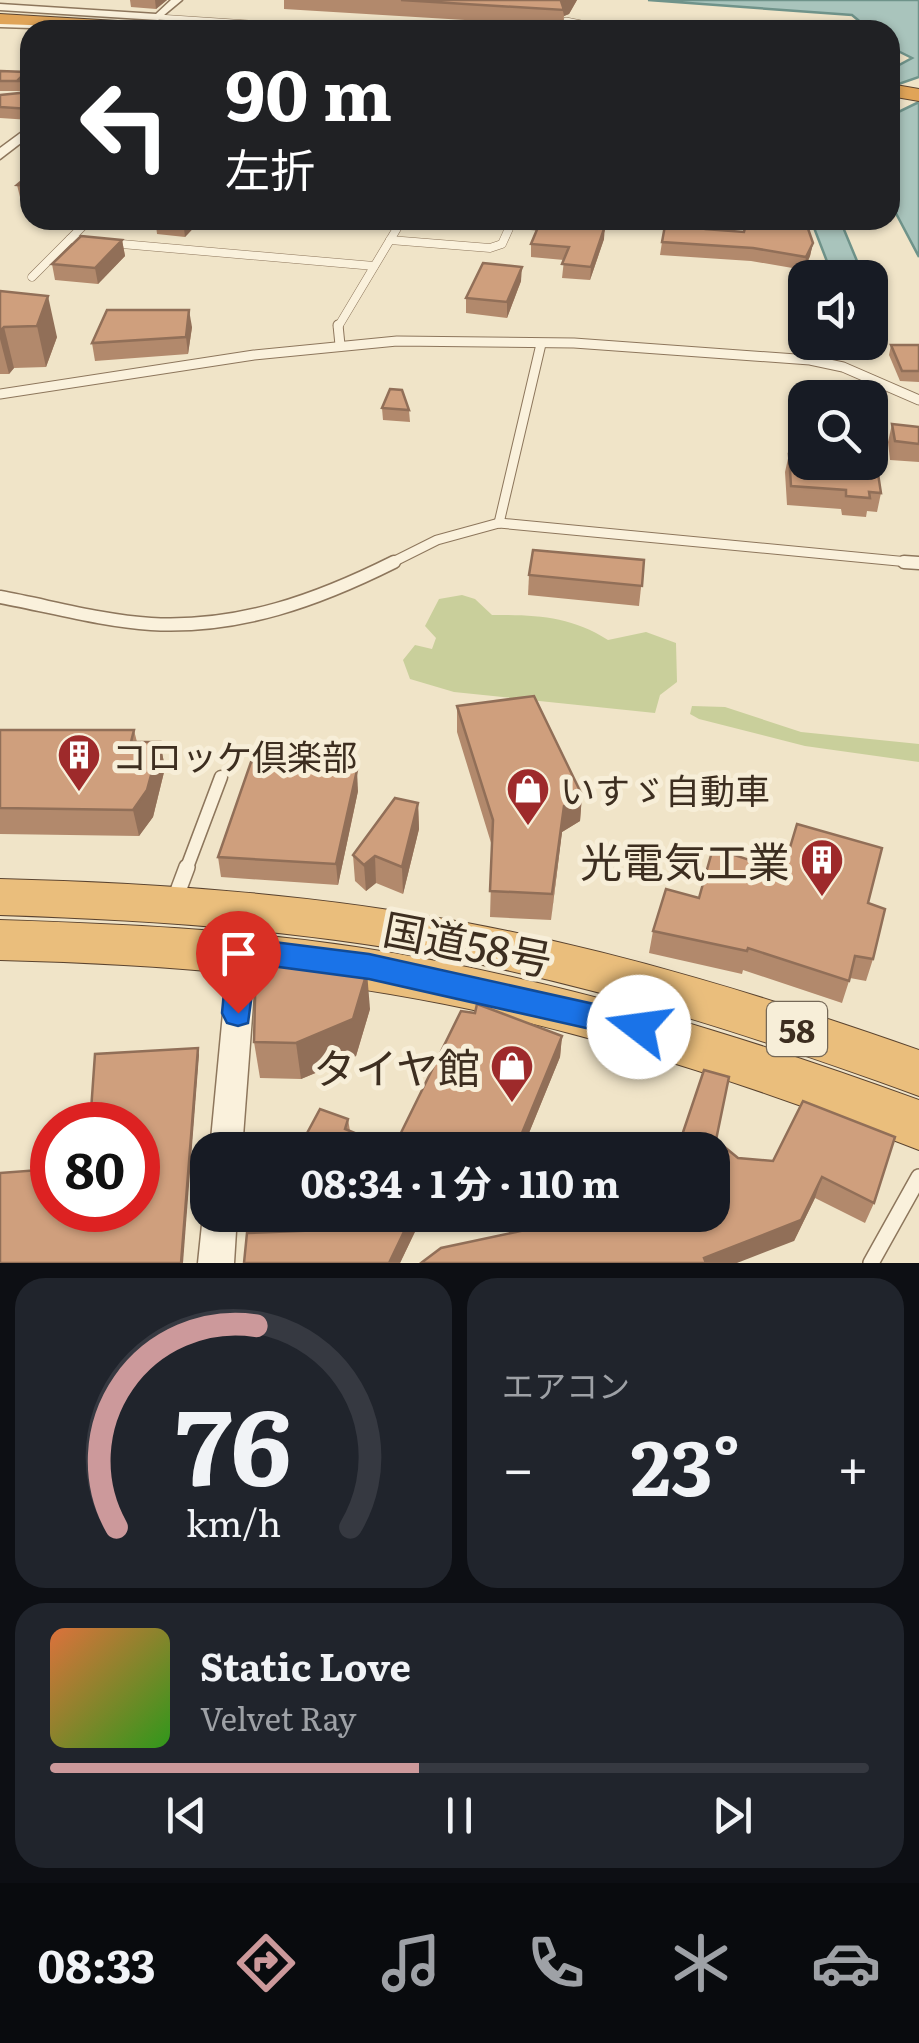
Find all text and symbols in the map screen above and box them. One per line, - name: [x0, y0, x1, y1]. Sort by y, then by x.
- text: 90 m: [225, 39, 392, 143]
- icon: left: [60, 60, 190, 190]
- text: 左折: [225, 134, 315, 201]
- map controls: [788, 260, 888, 480]
- button: sound: [788, 260, 888, 360]
- button: search: [788, 380, 888, 480]
- place label: コロッケ倶楽部: [112, 729, 357, 781]
- building icon: コロッケ倶楽部: [56, 732, 102, 793]
- place label: いすゞ自動車: [560, 763, 770, 815]
- shop icon: いすゞ自動車: [505, 766, 551, 827]
- place label: 光電気工業: [580, 829, 790, 891]
- building icon: 光電気工業: [799, 837, 845, 898]
- street label: 国道58号: [378, 895, 558, 989]
- pin: [196, 911, 281, 1014]
- icon: arrive: [211, 926, 266, 981]
- position arrow: [587, 975, 691, 1079]
- road number: 58: [767, 1002, 827, 1056]
- place label: タイヤ館: [313, 1035, 480, 1097]
- shop icon: タイヤ館: [489, 1043, 535, 1104]
- speed limit sign: 80: [30, 1102, 160, 1232]
- text: 08:34 · 1 分 · 110 m: [300, 1153, 620, 1210]
- text: エアコン: [502, 1360, 630, 1408]
- text: 76: [176, 1363, 291, 1517]
- text: 23°: [630, 1408, 741, 1519]
- text: −: [502, 1424, 534, 1506]
- text: +: [837, 1424, 869, 1506]
- text: km/h: [186, 1495, 281, 1548]
- text: Static Love: [200, 1636, 411, 1693]
- text: Velvet Ray: [200, 1693, 356, 1741]
- icon: previous: [159, 1788, 214, 1843]
- icon: pause: [432, 1788, 487, 1843]
- icon: next: [705, 1788, 760, 1843]
- icon: directions: [231, 1928, 301, 1998]
- icon: music: [376, 1928, 446, 1998]
- icon: phone: [521, 1928, 591, 1998]
- icon: climate: [666, 1928, 736, 1998]
- icon: car: [811, 1928, 881, 1998]
- text: 08:33: [38, 1930, 156, 1997]

